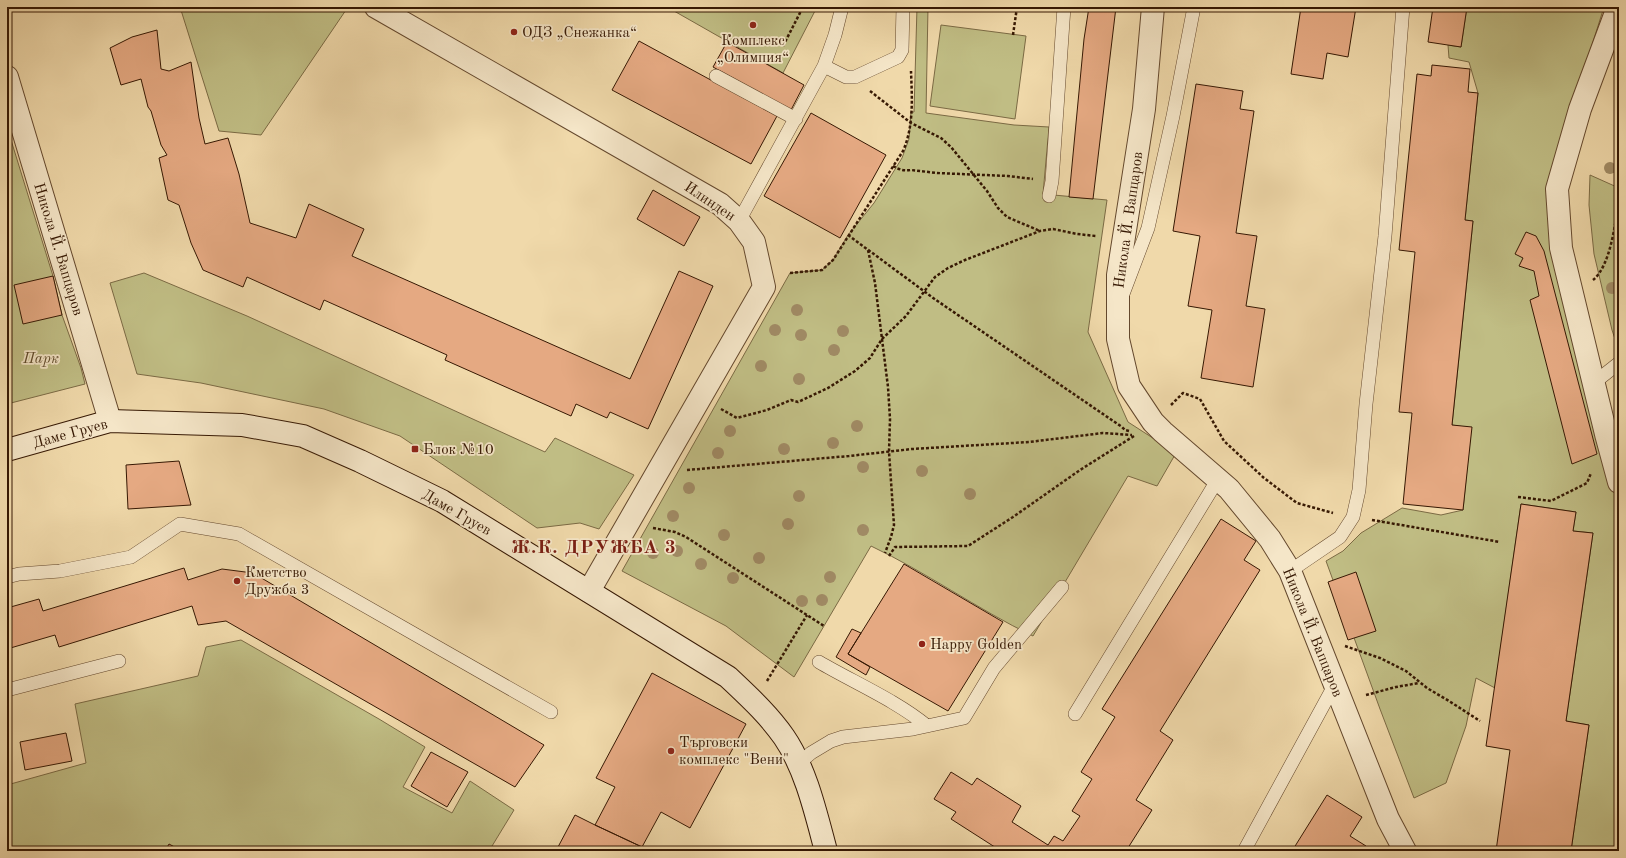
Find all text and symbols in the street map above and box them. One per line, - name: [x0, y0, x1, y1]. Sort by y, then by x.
- marker: Комплекс „Олимпия“: [748, 20, 758, 30]
- place label: ОДЗ „Снежанка“: [522, 26, 637, 41]
- marker: ОДЗ „Снежанка“: [509, 27, 519, 37]
- place label: Комплекс „Олимпия“: [717, 34, 789, 66]
- street label: Никола Й. Вапцаров: [1108, 150, 1147, 290]
- street label: Никола Й. Вапцаров: [30, 180, 89, 318]
- street label: Илинден: [681, 180, 737, 225]
- park label: Парк: [22, 352, 59, 367]
- street label: Даме Груев: [31, 417, 109, 452]
- place label: Блок №10: [423, 443, 494, 458]
- marker: Блок №10: [410, 444, 420, 454]
- street label: Даме Груев: [419, 488, 493, 539]
- district label: Ж.К. ДРУЖБА 3: [511, 539, 677, 558]
- street label: Никола Й. Вапцаров: [1279, 564, 1348, 699]
- place label: Кметство Дружба 3: [245, 566, 310, 598]
- marker: Кметство Дружба 3: [232, 576, 242, 586]
- place label: Happy Golden: [930, 638, 1022, 653]
- marker: Happy Golden: [917, 639, 927, 649]
- place label: Търговски комплекс "Вени": [679, 736, 789, 768]
- marker: Търговски комплекс "Вени": [666, 746, 676, 756]

